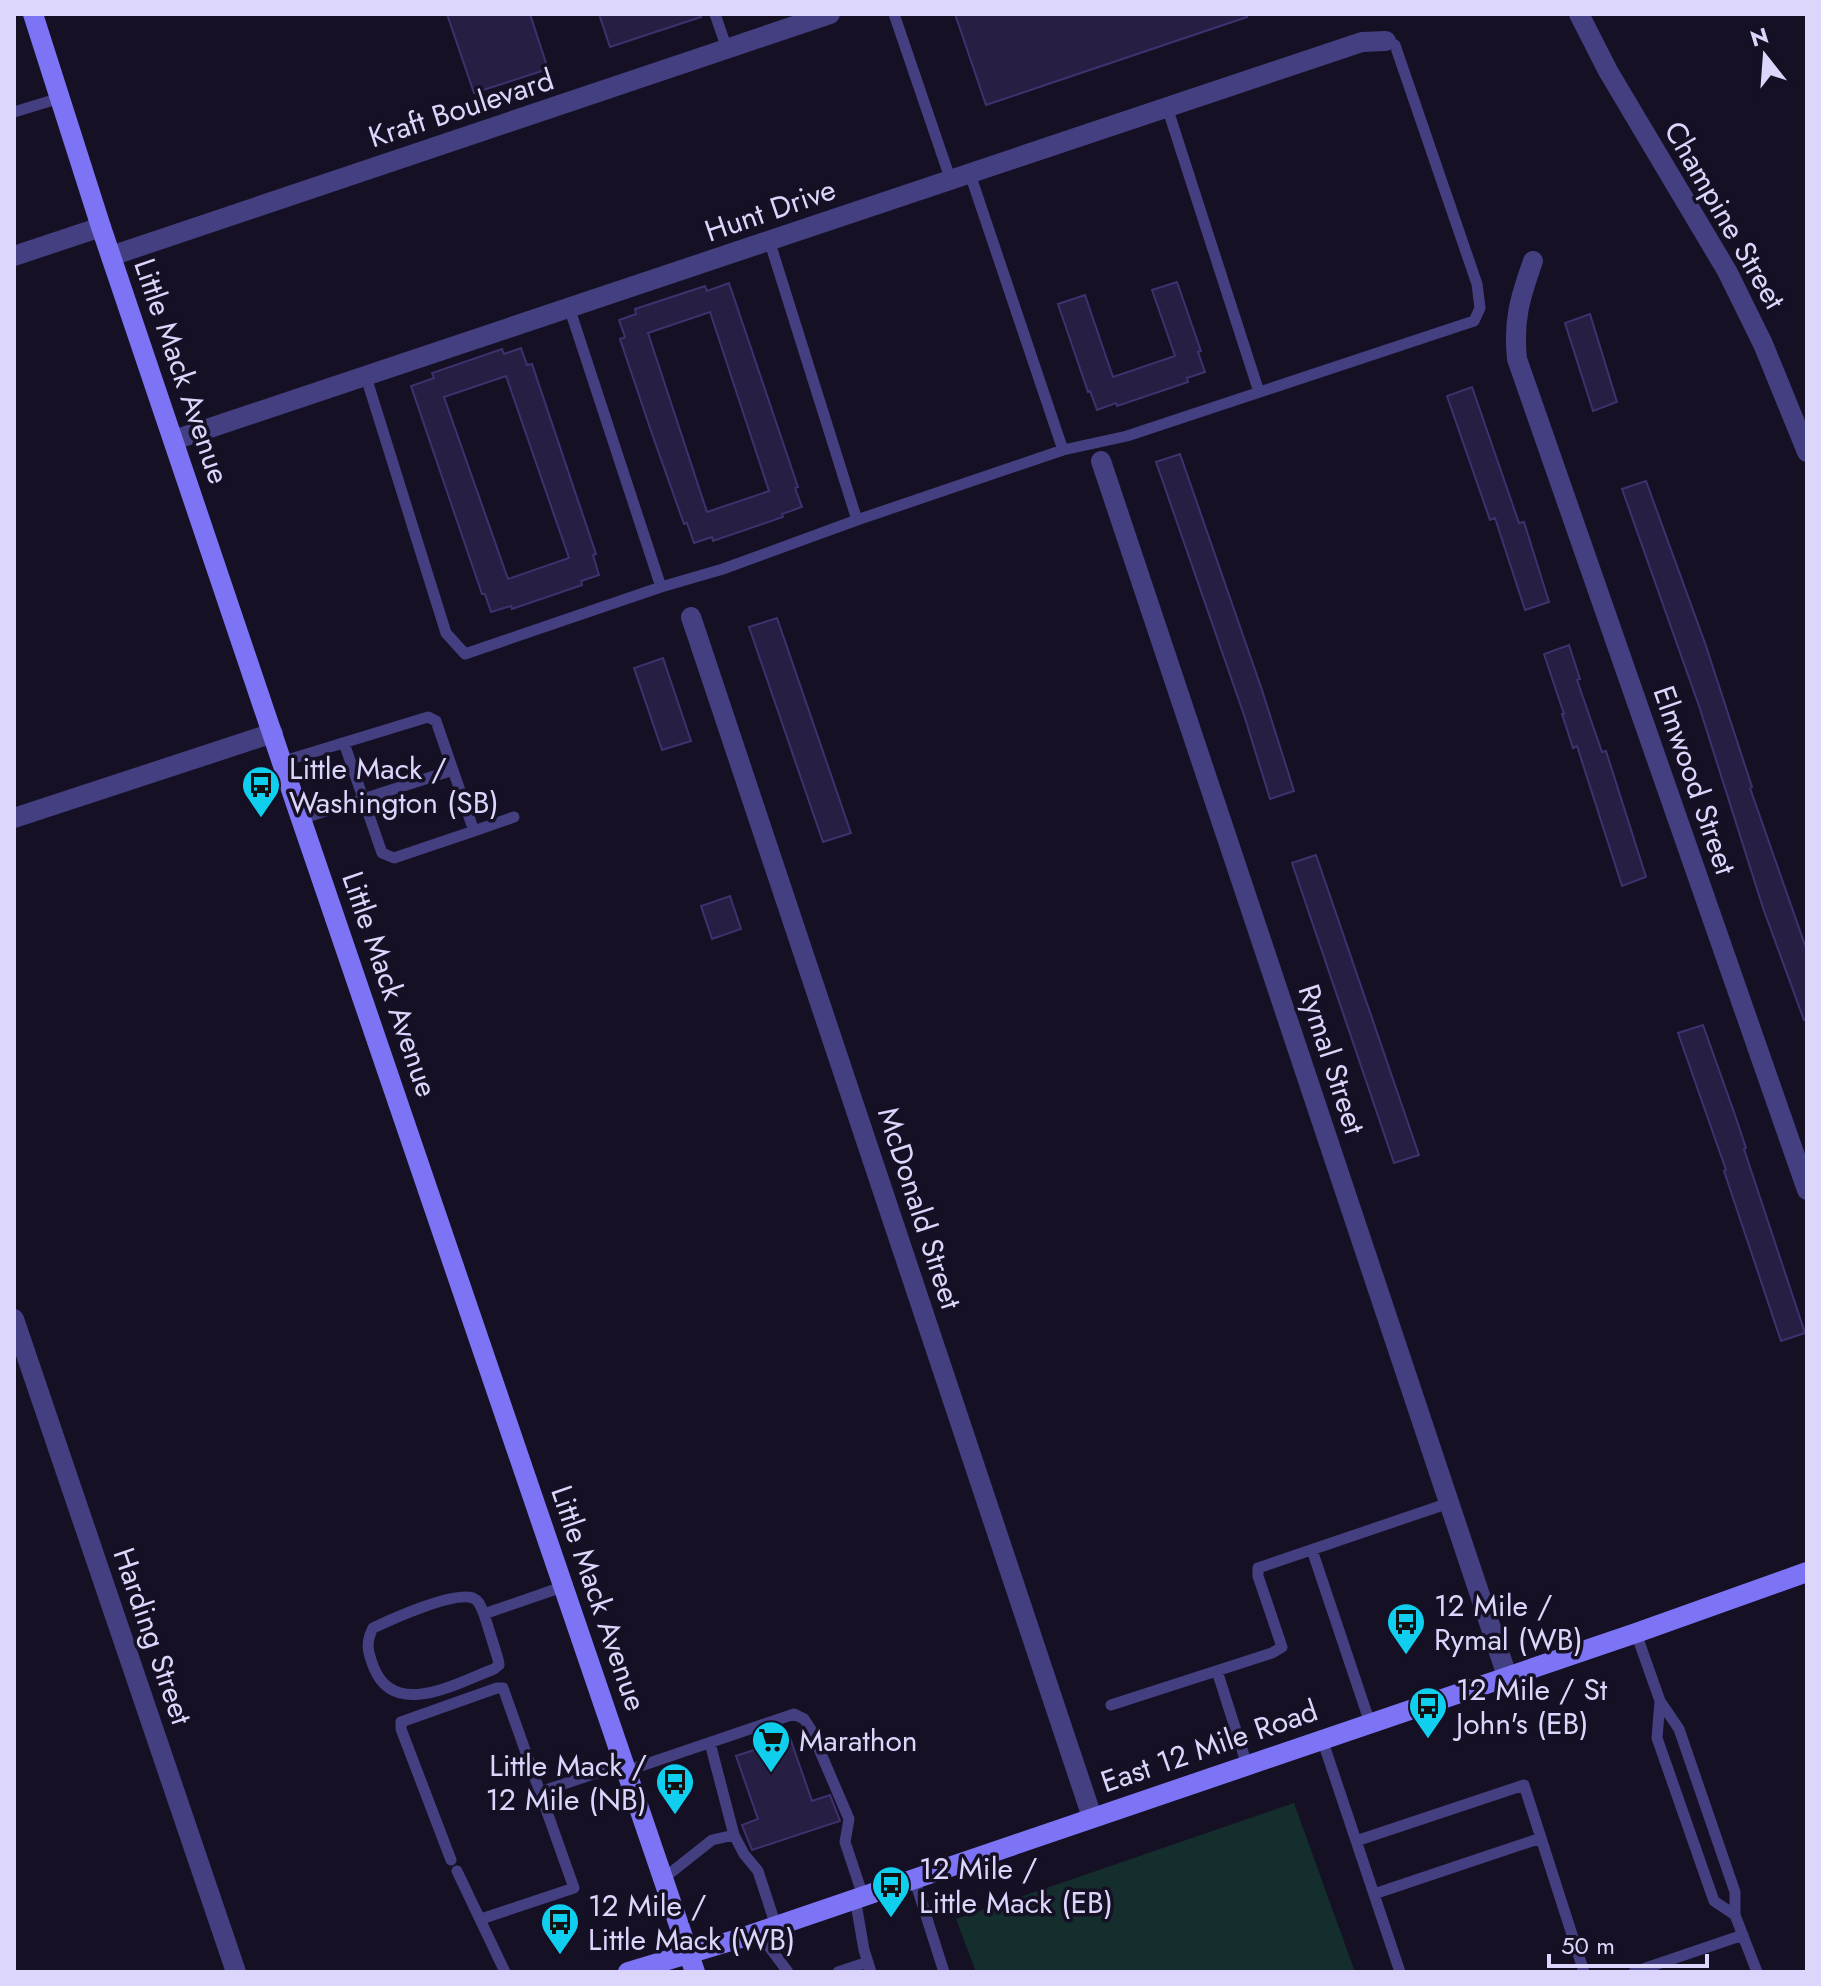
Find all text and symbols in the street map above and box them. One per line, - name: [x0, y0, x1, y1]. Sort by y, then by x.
- north arrow: [1725, 16, 1805, 96]
- text: N: [1746, 19, 1772, 55]
- street label: Kraft Boulevard: [363, 58, 559, 158]
- street label: Champine Street: [1654, 113, 1797, 318]
- street label: Hunt Drive: [699, 168, 841, 252]
- street label: Little Mack Avenue: [123, 253, 241, 489]
- street label: Elmwood Street: [1643, 680, 1748, 881]
- place label: Little Mack / Washington (SB): [289, 747, 499, 824]
- bus stop icon: Little Mack / Washington (SB): [240, 764, 282, 819]
- street label: Little Mack Avenue: [331, 866, 449, 1102]
- street label: Rymal Street: [1288, 979, 1377, 1140]
- street label: McDonald Street: [867, 1101, 973, 1315]
- street label: Little Mack Avenue: [540, 1480, 658, 1716]
- street label: Harding Street: [103, 1542, 204, 1731]
- place label: 12 Mile / Rymal (WB): [1434, 1584, 1583, 1661]
- bus stop icon: 12 Mile / Rymal (WB): [1385, 1601, 1427, 1656]
- place label: 12 Mile / St John's (EB): [1452, 1668, 1608, 1745]
- bus stop icon: 12 Mile / St John's (EB): [1407, 1685, 1449, 1740]
- street label: East 12 Mile Road: [1095, 1689, 1323, 1803]
- supermarket icon: Marathon: [750, 1719, 792, 1774]
- place label: Marathon: [799, 1719, 918, 1762]
- place label: Little Mack / 12 Mile (NB): [485, 1744, 647, 1821]
- bus stop icon: Little Mack / 12 Mile (NB): [654, 1761, 696, 1816]
- place label: 12 Mile / Little Mack (EB): [919, 1847, 1113, 1924]
- bus stop icon: 12 Mile / Little Mack (EB): [870, 1864, 912, 1919]
- place label: 12 Mile / Little Mack (WB): [588, 1884, 795, 1961]
- bus stop icon: 12 Mile / Little Mack (WB): [539, 1901, 581, 1956]
- scale bar: [1549, 1918, 1707, 1968]
- text: 50 m: [1561, 1928, 1615, 1963]

